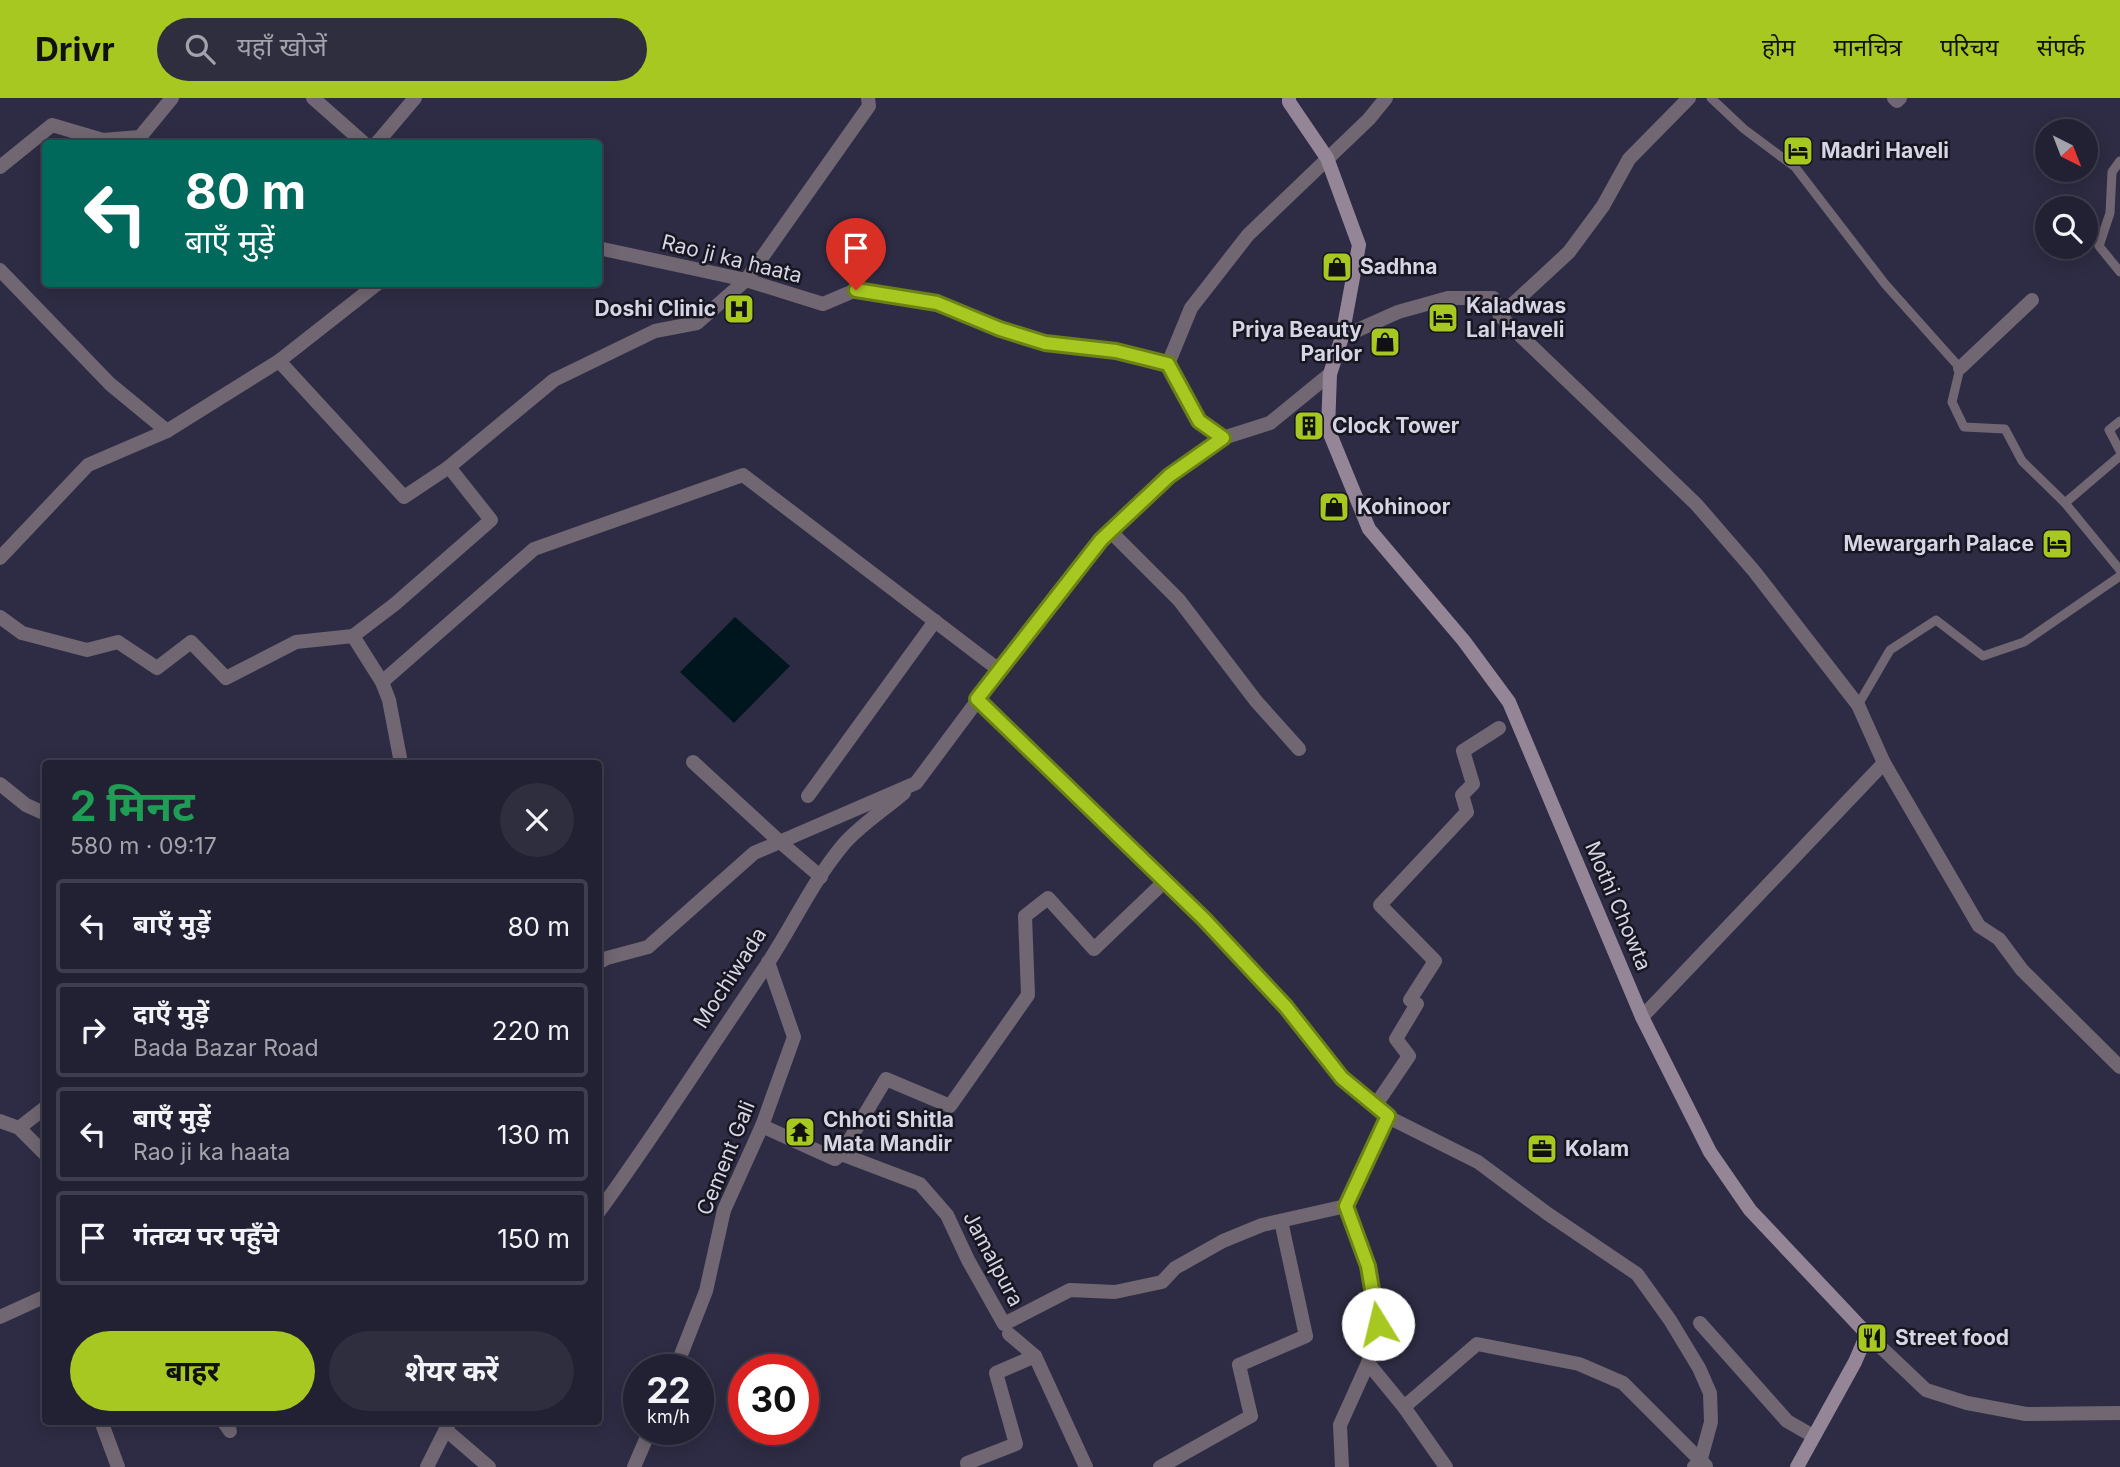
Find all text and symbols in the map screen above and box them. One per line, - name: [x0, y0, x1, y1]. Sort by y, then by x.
- search box: [157, 18, 647, 81]
- text: Drivr: [35, 29, 115, 69]
- icon: search: [181, 30, 219, 68]
- text: यहाँ खोजें: [237, 31, 327, 62]
- text: होम: [1762, 33, 1795, 62]
- text: मानचित्र: [1833, 33, 1902, 62]
- text: परिचय: [1940, 33, 1999, 62]
- text: संपर्क: [2037, 33, 2085, 62]
- north arrow: [2035, 119, 2098, 182]
- map controls: [2035, 119, 2098, 259]
- hotel icon: Madri Haveli: [1781, 134, 1815, 168]
- place label: Madri Haveli: [1821, 138, 1949, 163]
- text: 80 m: [185, 162, 306, 221]
- icon: left: [70, 168, 161, 259]
- button: search: [2035, 196, 2098, 259]
- pin: [826, 218, 886, 290]
- text: बाएँ मुड़ें: [185, 222, 275, 261]
- street label: Rao ji ka haata: [659, 229, 805, 288]
- icon: arrive: [837, 229, 875, 267]
- shop icon: Sadhna: [1320, 250, 1354, 284]
- place label: Sadhna: [1360, 254, 1438, 279]
- hospital icon: Doshi Clinic: [722, 292, 756, 326]
- place label: Kaladwas Lal Haveli: [1466, 293, 1566, 342]
- place label: Doshi Clinic: [594, 296, 716, 321]
- hotel icon: Kaladwas Lal Haveli: [1426, 301, 1460, 335]
- place label: Priya Beauty Parlor: [1232, 317, 1362, 366]
- shop icon: Priya Beauty Parlor: [1368, 325, 1402, 359]
- building icon: Clock Tower: [1292, 409, 1326, 443]
- place label: Clock Tower: [1332, 413, 1460, 438]
- shop icon: Kohinoor: [1317, 490, 1351, 524]
- place label: Kohinoor: [1357, 494, 1451, 519]
- hotel icon: Mewargarh Palace: [2040, 527, 2074, 561]
- place label: Mewargarh Palace: [1844, 531, 2034, 556]
- text: 2 मिनट: [70, 780, 195, 831]
- button: close: [500, 783, 574, 857]
- text: 580 m · 09:17: [70, 832, 217, 860]
- street label: Mothi Chowta: [1580, 838, 1657, 974]
- icon: left: [74, 907, 112, 945]
- text: बाएँ मुड़ें: [133, 908, 210, 939]
- text: 80 m: [507, 911, 570, 942]
- street label: Mochiwada: [688, 923, 771, 1033]
- text: दाएँ मुड़ें: [133, 998, 209, 1029]
- icon: right: [74, 1011, 112, 1049]
- text: 220 m: [492, 1015, 570, 1046]
- text: Bada Bazar Road: [133, 1034, 319, 1062]
- street label: Cement Gali: [691, 1097, 760, 1219]
- text: बाएँ मुड़ें: [133, 1102, 210, 1133]
- place label: Chhoti Shitla Mata Mandir: [823, 1107, 954, 1156]
- icon: left: [74, 1115, 112, 1153]
- temple icon: Chhoti Shitla Mata Mandir: [783, 1115, 817, 1149]
- text: 130 m: [497, 1119, 570, 1150]
- office icon: Kolam: [1525, 1132, 1559, 1166]
- place label: Kolam: [1565, 1136, 1629, 1161]
- text: Rao ji ka haata: [133, 1138, 290, 1166]
- street label: Jamalpura: [958, 1207, 1029, 1311]
- icon: arrive: [74, 1219, 112, 1257]
- text: गंतव्य पर पहुँचे: [133, 1220, 279, 1251]
- text: 150 m: [497, 1223, 570, 1254]
- position arrow: [1341, 1287, 1415, 1361]
- restaurant icon: Street food: [1855, 1321, 1889, 1355]
- place label: Street food: [1895, 1325, 2009, 1350]
- button: बाहर: [70, 1331, 315, 1411]
- button: शेयर करें: [329, 1331, 574, 1411]
- speed limit sign: 30: [728, 1354, 819, 1445]
- text: 22: [646, 1369, 691, 1411]
- text: km/h: [647, 1406, 690, 1427]

